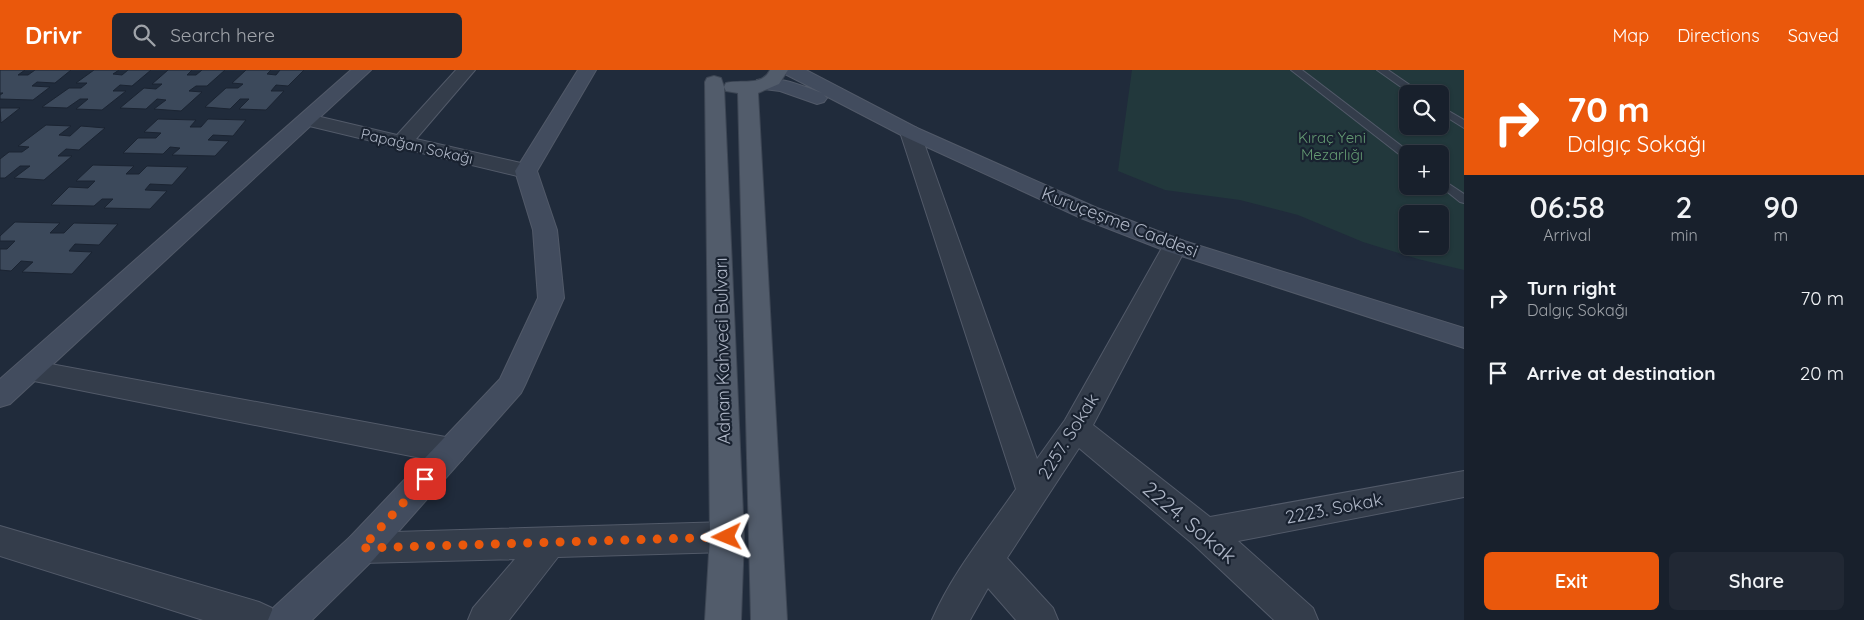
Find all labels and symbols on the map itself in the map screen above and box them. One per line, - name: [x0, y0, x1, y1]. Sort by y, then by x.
- street label: Papağan Sokağı: [359, 124, 475, 168]
- park label: Kıraç Yeni Mezarlığı: [1298, 128, 1366, 164]
- street label: Kuruçeşme Caddesi: [1039, 182, 1201, 262]
- street label: Adnan Kahveci Bulvarı: [709, 257, 735, 445]
- street label: 2257. Sokak: [1033, 389, 1103, 483]
- pin: [404, 458, 446, 500]
- street label: 2224. Sokak: [1138, 475, 1242, 569]
- street label: 2223. Sokak: [1283, 487, 1385, 529]
- position arrow: [700, 510, 752, 562]

